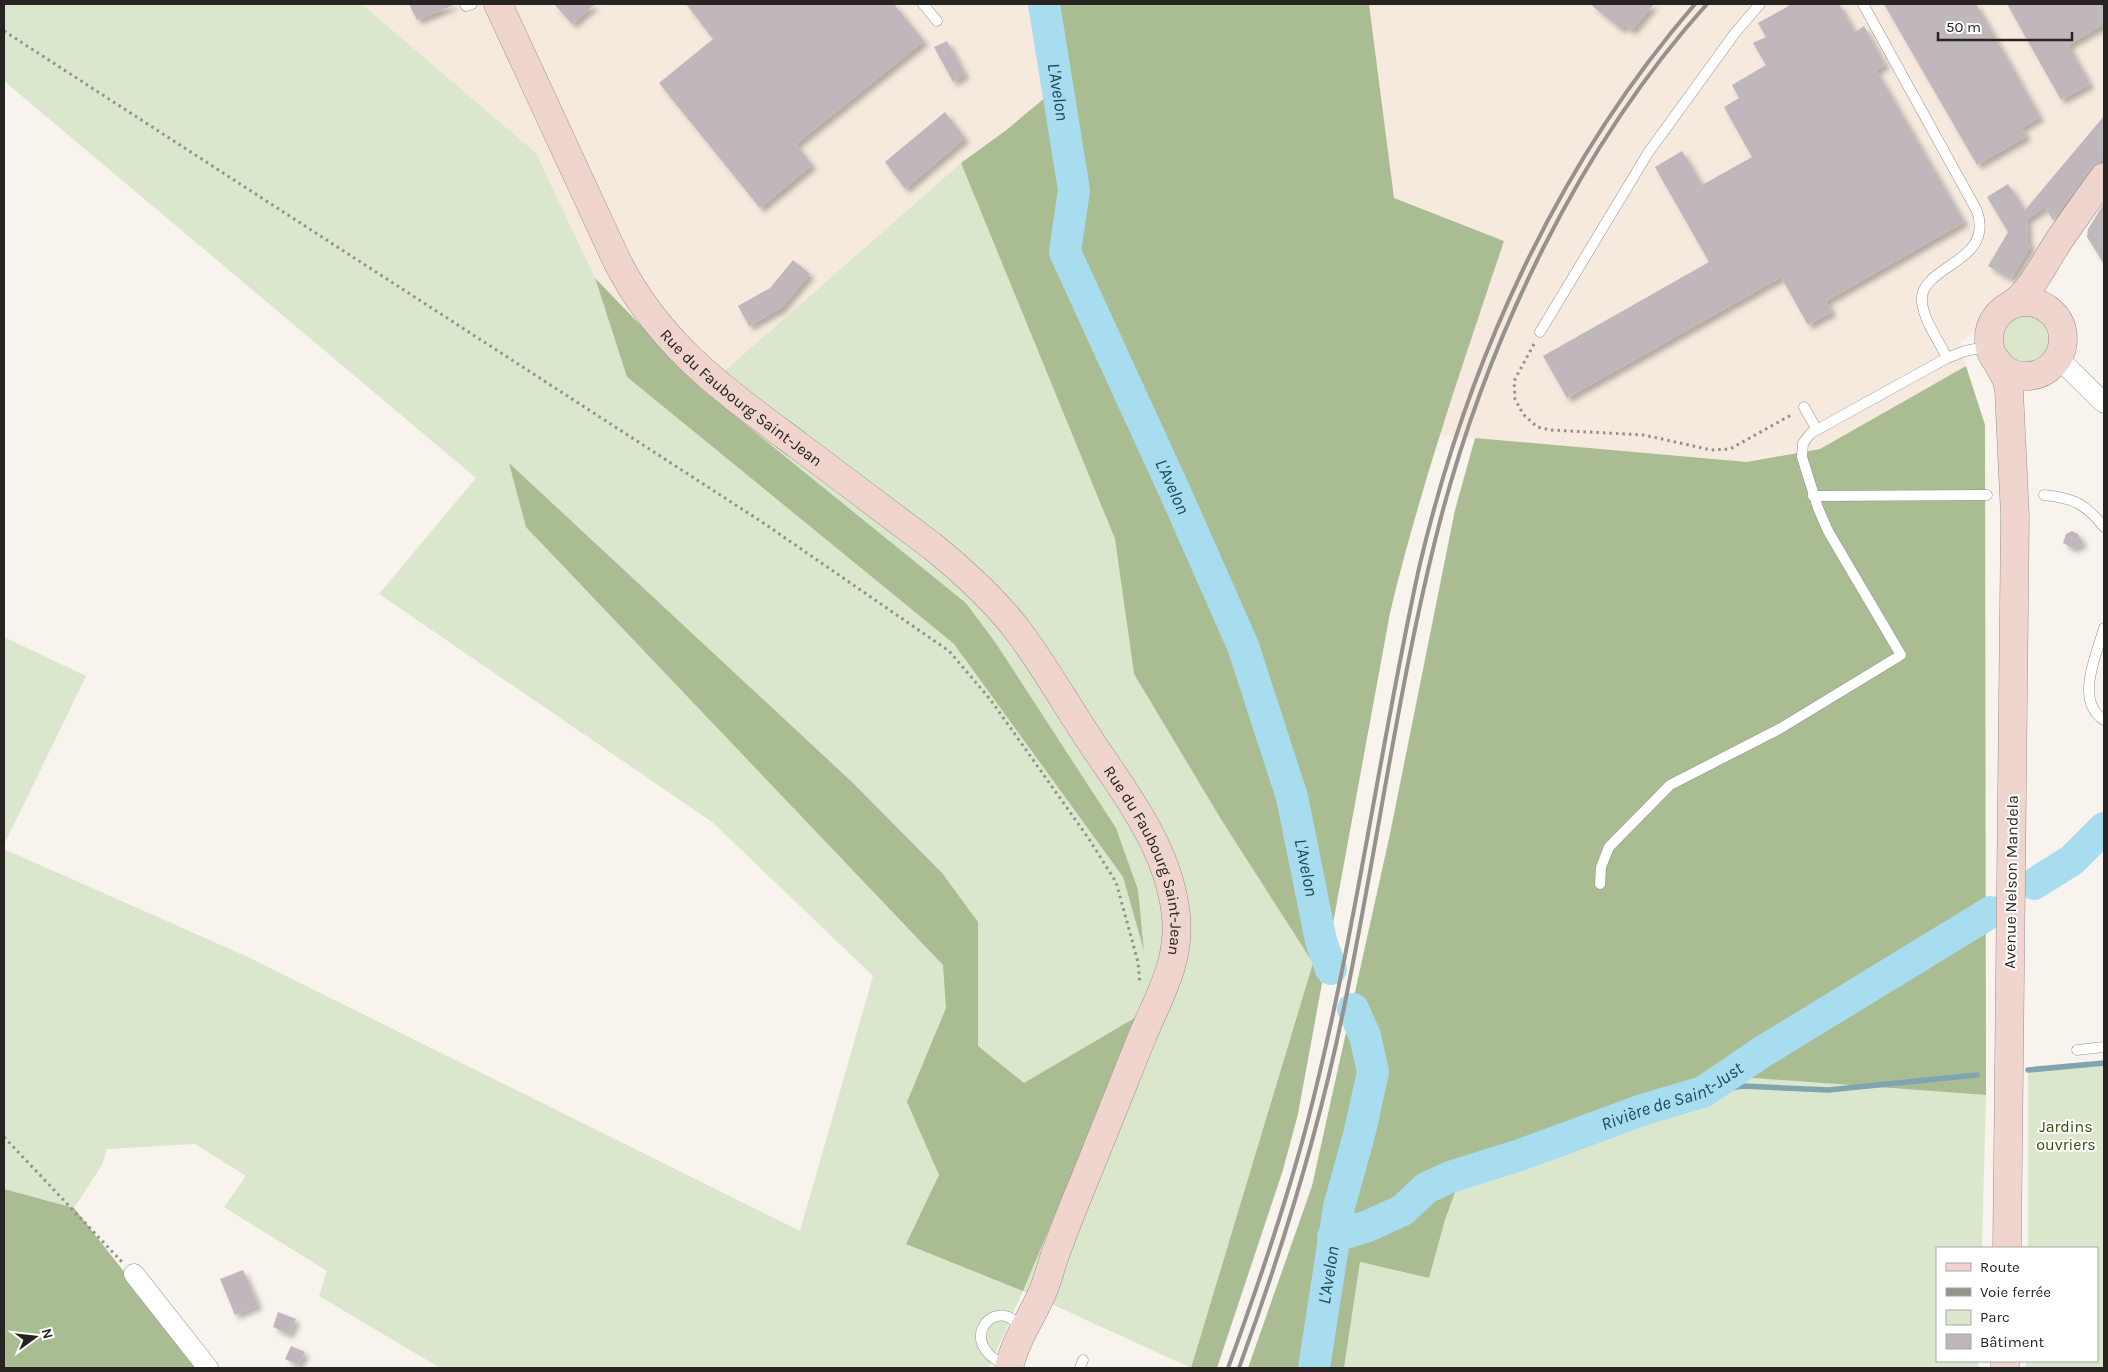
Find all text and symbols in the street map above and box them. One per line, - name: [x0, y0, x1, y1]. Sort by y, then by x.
- scale bar: [1938, 10, 2072, 42]
- text: 50 m: [1946, 18, 1981, 36]
- water label: L'Avelon: [1043, 61, 1074, 122]
- street label: Rue du Faubourg Saint-Jean: [657, 325, 826, 470]
- water label: L'Avelon: [1150, 455, 1194, 518]
- street label: Rue du Faubourg Saint-Jean: [1100, 762, 1186, 957]
- street label: Avenue Nelson Mandela: [2000, 795, 2022, 969]
- water label: L'Avelon: [1290, 837, 1323, 898]
- water label: Rivière de Saint-Just: [1598, 1057, 1748, 1135]
- park label: Jardins ouvriers: [2036, 1117, 2096, 1154]
- water label: L'Avelon: [1313, 1245, 1344, 1306]
- legend: [1936, 1247, 2098, 1362]
- text: Route: [1980, 1258, 2020, 1276]
- text: Voie ferrée: [1980, 1283, 2051, 1301]
- text: Parc: [1980, 1308, 2010, 1326]
- north arrow: [10, 1312, 60, 1362]
- text: N: [38, 1327, 57, 1341]
- text: Bâtiment: [1980, 1333, 2044, 1351]

